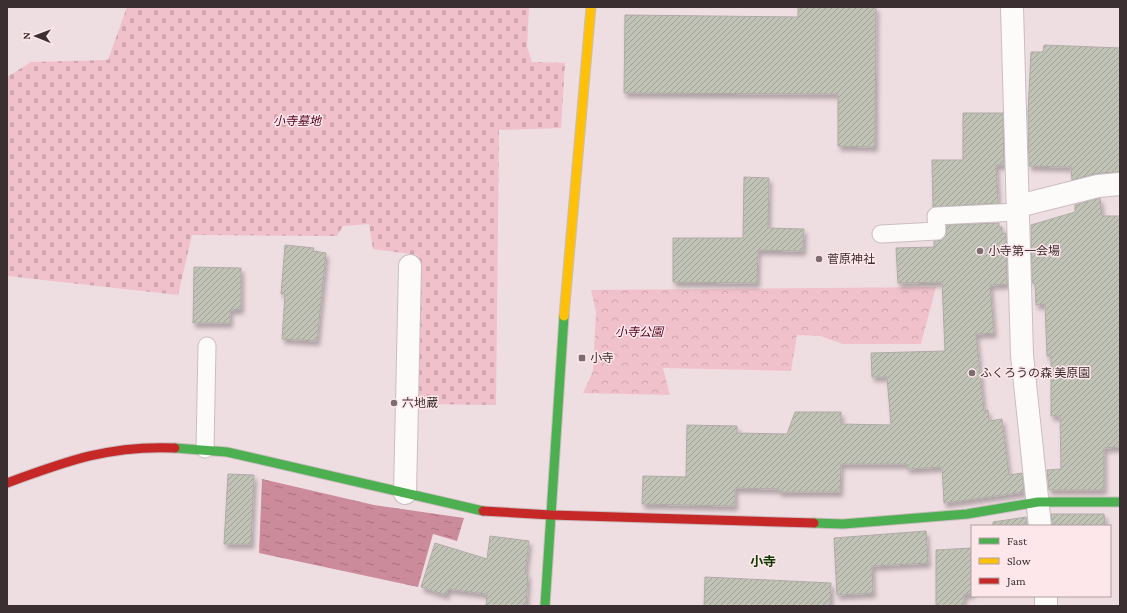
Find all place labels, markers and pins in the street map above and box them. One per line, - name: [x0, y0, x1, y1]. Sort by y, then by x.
- place label: 小寺第一会場: [988, 244, 1060, 258]
- marker: 小寺第一会場: [975, 246, 985, 256]
- place label: 菅原神社: [827, 252, 875, 266]
- marker: 菅原神社: [814, 254, 824, 264]
- place label: 小寺: [590, 351, 614, 365]
- marker: 小寺: [577, 353, 587, 363]
- place label: ふくろうの森 美原園: [980, 366, 1090, 380]
- marker: ふくろうの森 美原園: [967, 368, 977, 378]
- place label: 六地蔵: [402, 396, 438, 410]
- marker: 六地蔵: [389, 398, 399, 408]

